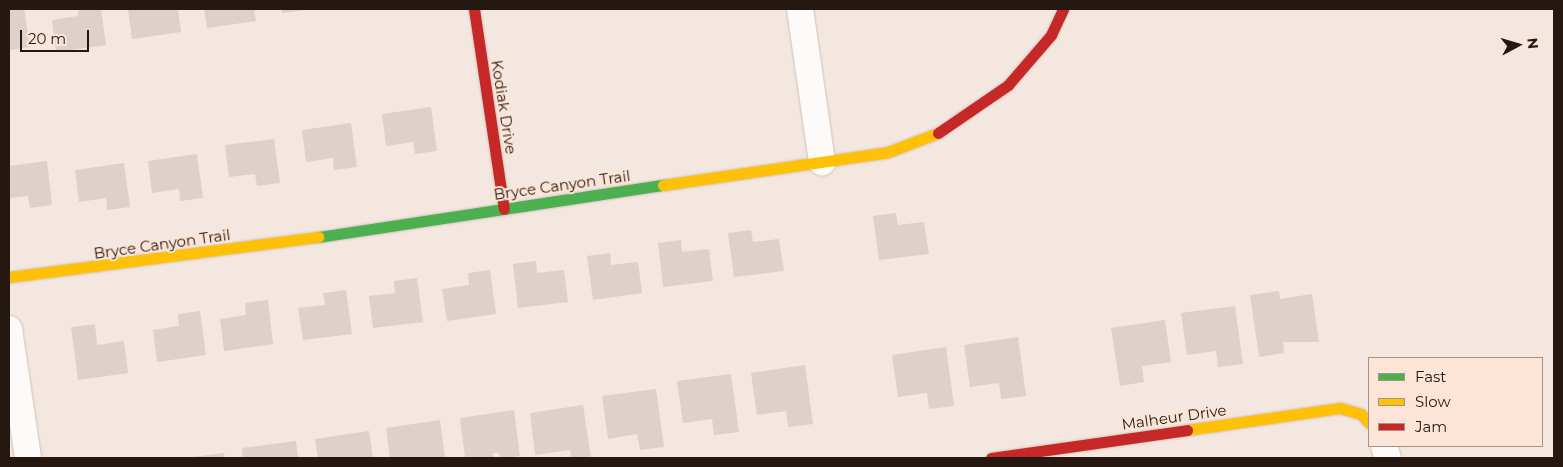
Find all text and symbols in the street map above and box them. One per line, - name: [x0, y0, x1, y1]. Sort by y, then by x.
- scale bar: [22, 20, 91, 52]
- north arrow: [1493, 20, 1543, 70]
- text: 20 m: [28, 29, 66, 48]
- text: N: [1523, 37, 1542, 50]
- street label: Kodiak Drive: [488, 59, 520, 155]
- street label: Bryce Canyon Trail: [493, 167, 631, 203]
- street label: Bryce Canyon Trail: [93, 226, 231, 262]
- legend: [1368, 357, 1543, 447]
- text: Fast: [1415, 367, 1446, 386]
- text: Slow: [1415, 392, 1451, 411]
- street label: Malheur Drive: [1120, 401, 1228, 433]
- text: Jam: [1415, 417, 1447, 436]

